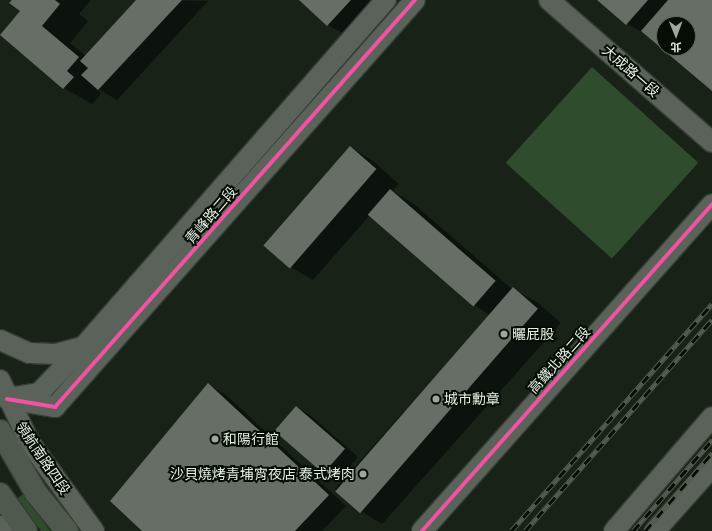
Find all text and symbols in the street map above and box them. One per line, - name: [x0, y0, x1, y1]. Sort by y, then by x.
- north arrow: [656, 16, 696, 56]
- text: 北: [671, 40, 682, 54]
- street label: 大成路一段: [599, 42, 663, 100]
- street label: 青峰路二段: [182, 183, 240, 247]
- street label: 高鐵北路二段: [525, 323, 593, 397]
- place label: 曬屁股: [512, 326, 554, 342]
- marker: 曬屁股: [499, 329, 509, 339]
- place label: 城市勳章: [444, 391, 500, 407]
- marker: 城市勳章: [431, 394, 441, 404]
- street label: 領航南路四段: [13, 418, 73, 498]
- place label: 和陽行館: [223, 431, 279, 447]
- marker: 和陽行館: [210, 434, 220, 444]
- place label: 沙貝燒烤青埔宵夜店 泰式烤肉: [170, 466, 355, 482]
- marker: 沙貝燒烤青埔宵夜店 泰式烤肉: [358, 469, 368, 479]

